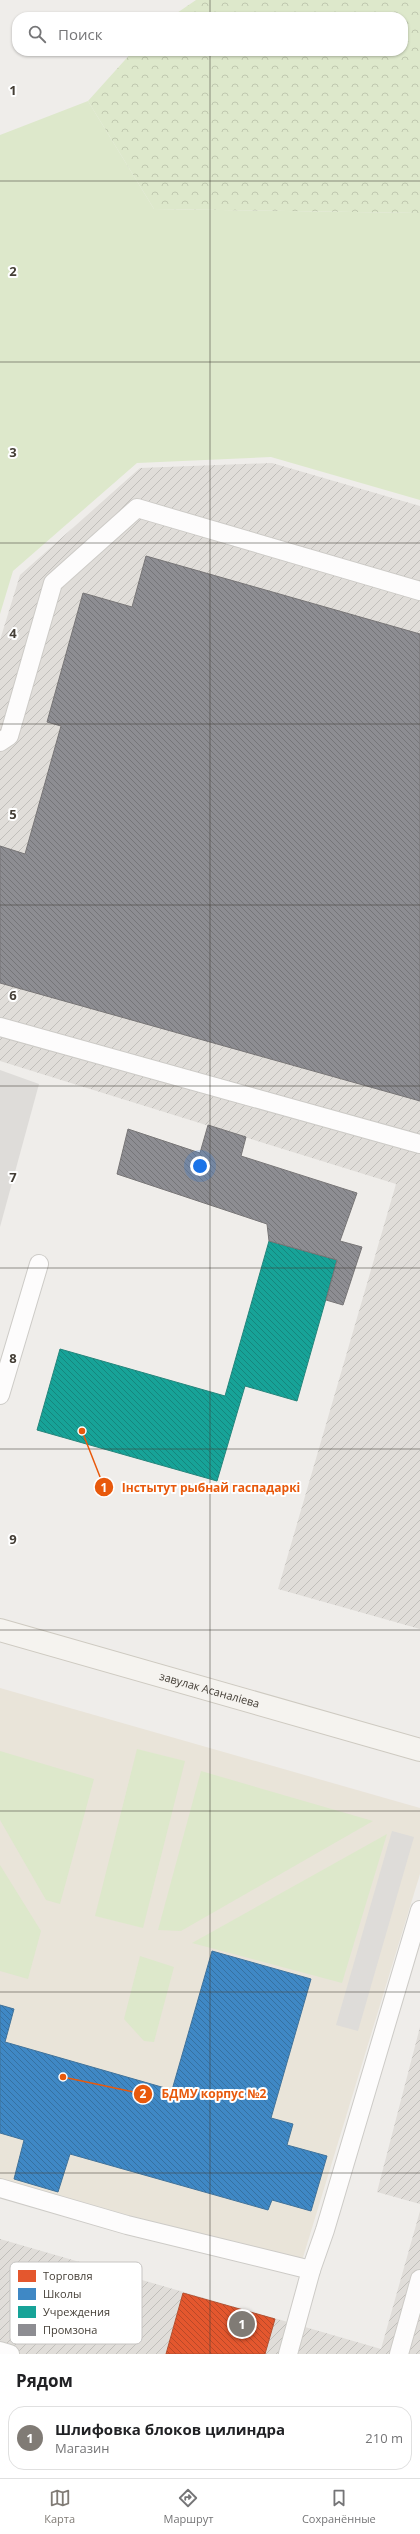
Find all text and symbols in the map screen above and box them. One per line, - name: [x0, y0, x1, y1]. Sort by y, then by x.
- search box: [12, 12, 408, 56]
- icon: search: [26, 23, 48, 45]
- text: Поиск: [58, 24, 102, 44]
- text: 1: [9, 81, 17, 99]
- text: 2: [9, 262, 17, 280]
- text: 3: [9, 443, 17, 461]
- text: 4: [9, 624, 17, 642]
- text: 5: [9, 805, 17, 823]
- text: 6: [9, 986, 17, 1004]
- your location: [190, 1156, 210, 1176]
- text: 7: [9, 1168, 17, 1186]
- text: 8: [9, 1349, 17, 1367]
- callout: Інстытут рыбнай гаспадаркі: [94, 1475, 308, 1499]
- text: 1: [101, 1479, 107, 1496]
- text: Інстытут рыбнай гаспадаркі: [122, 1479, 300, 1496]
- text: 9: [9, 1530, 17, 1548]
- street label: завулак Асаналіева: [158, 1668, 262, 1711]
- callout: БДМУ корпус №2: [133, 2082, 274, 2106]
- text: 2: [140, 2085, 147, 2102]
- text: БДМУ корпус №2: [162, 2085, 267, 2102]
- legend: [10, 2262, 142, 2344]
- text: Торговля: [43, 2268, 92, 2283]
- text: Школы: [43, 2286, 81, 2301]
- text: Учреждения: [43, 2304, 110, 2319]
- pin: 1: [229, 2309, 255, 2339]
- text: Промзона: [43, 2322, 97, 2337]
- text: Рядом: [16, 2369, 73, 2392]
- text: Шлифовка блоков цилиндра: [55, 2419, 285, 2439]
- text: 1: [26, 2429, 34, 2447]
- text: 210 m: [365, 2429, 403, 2447]
- text: Магазин: [55, 2439, 110, 2457]
- tab: Карта: [44, 2487, 75, 2526]
- tab: Маршрут: [164, 2487, 213, 2526]
- tab: Сохранённые: [302, 2487, 376, 2526]

